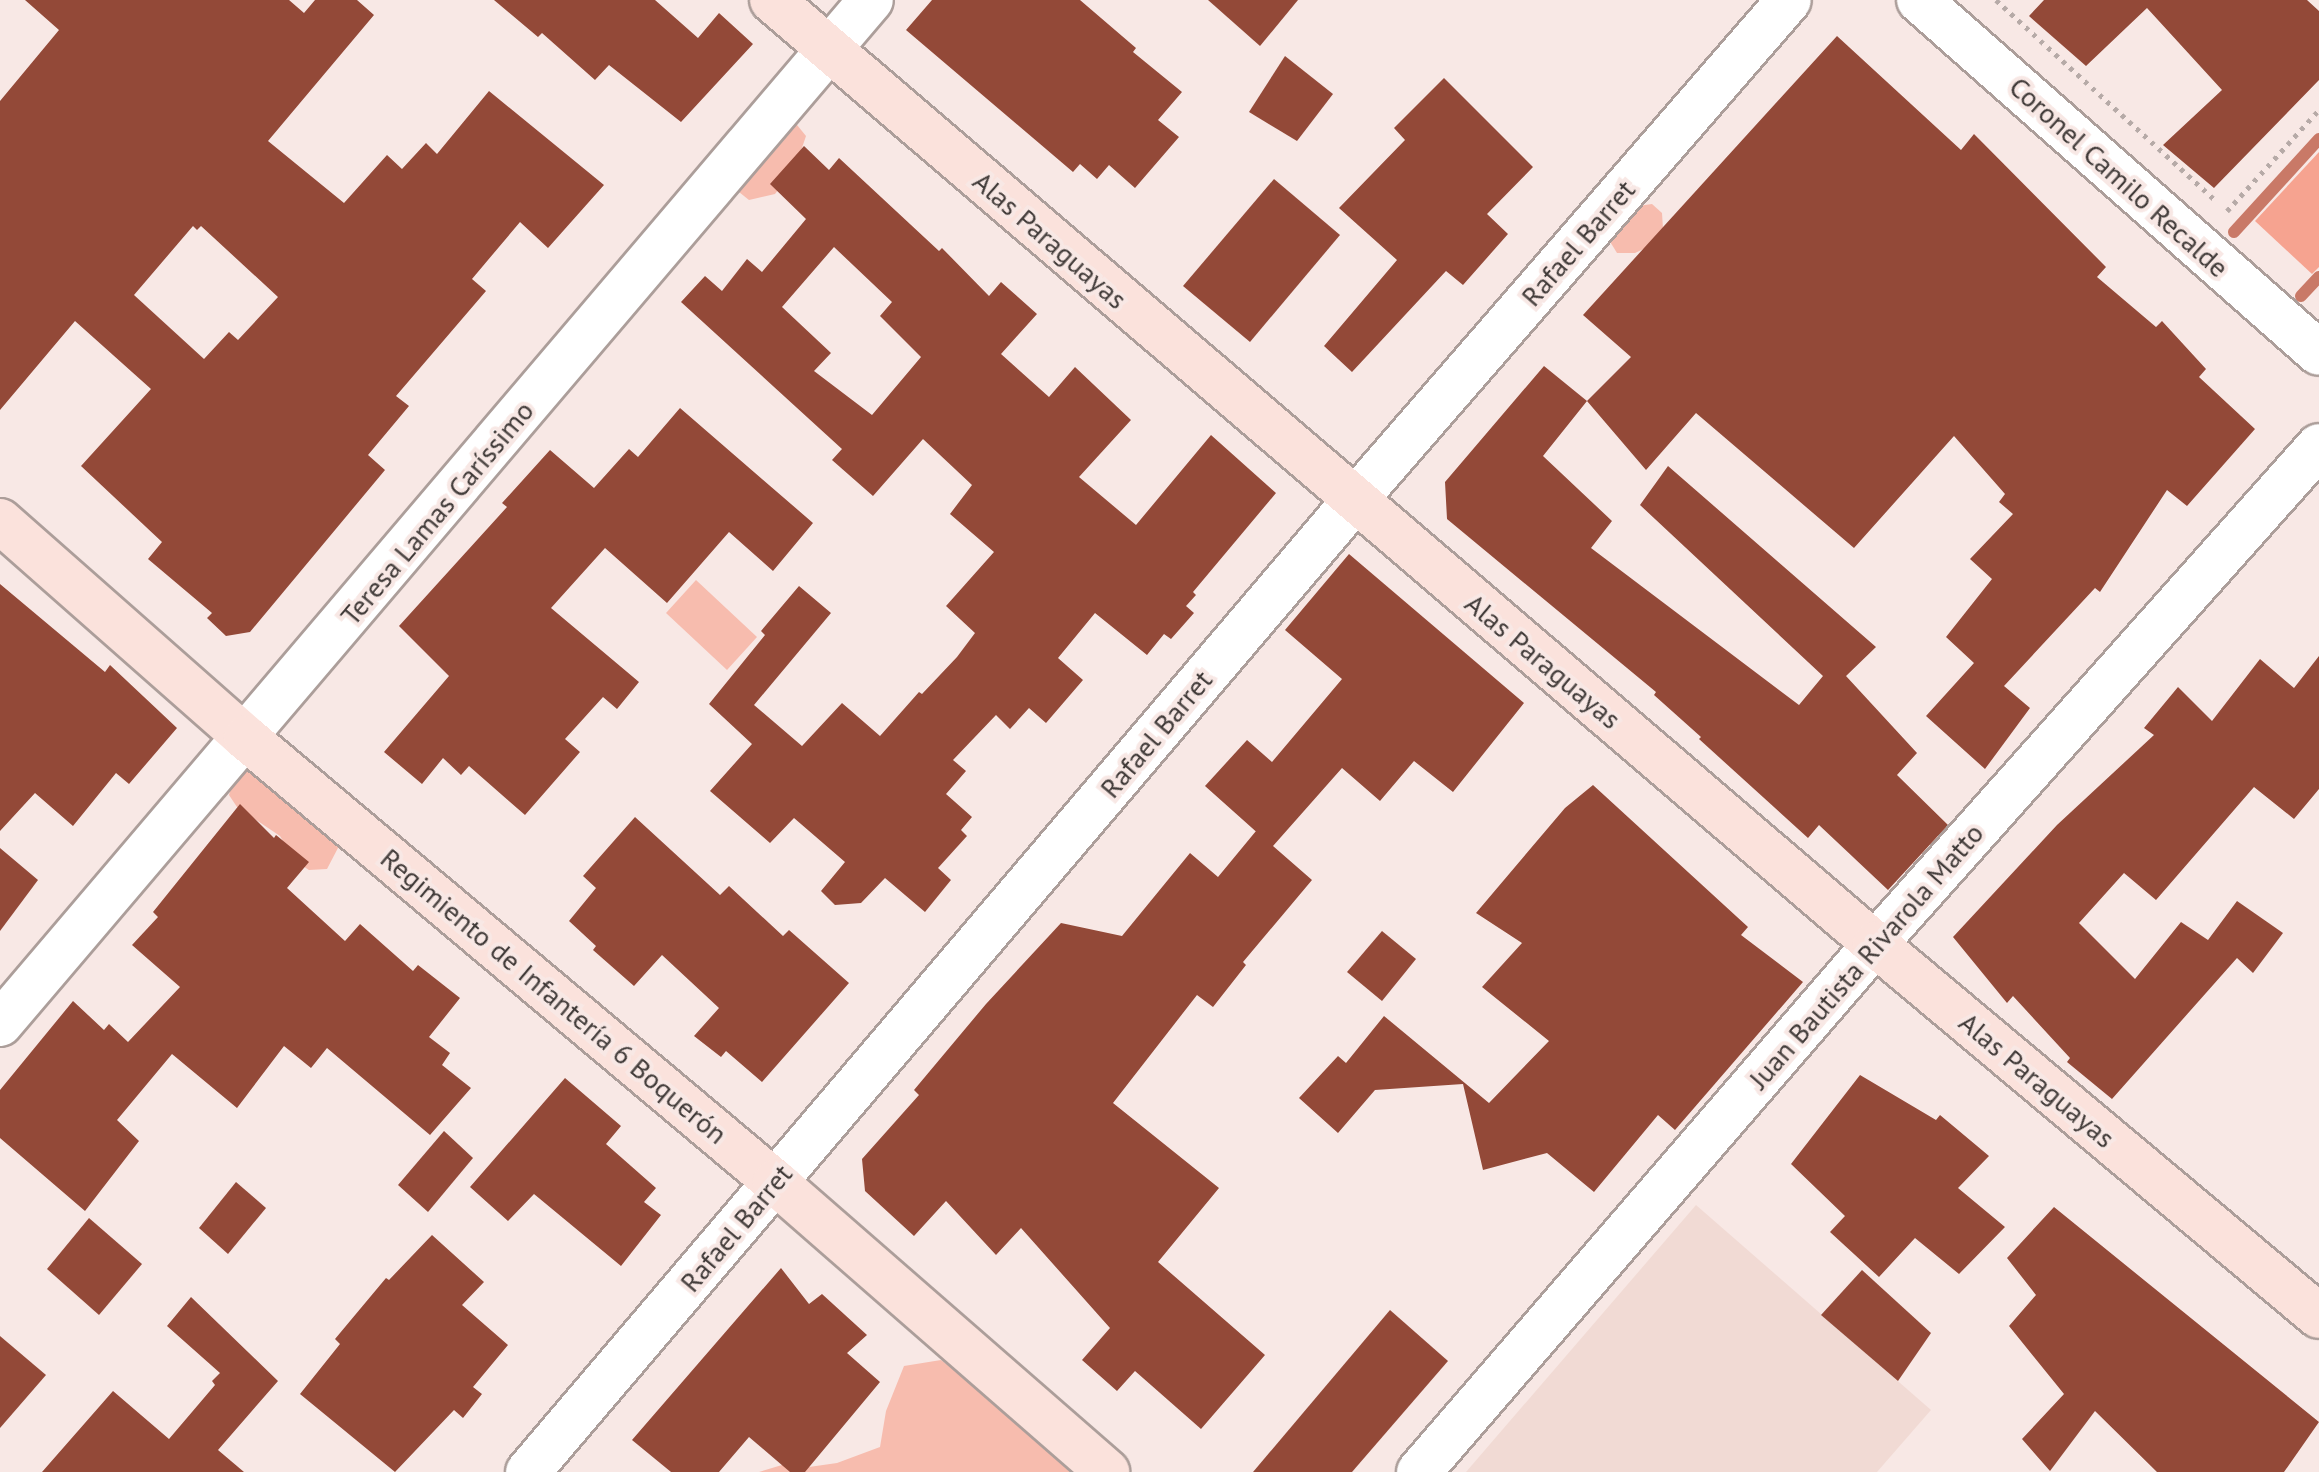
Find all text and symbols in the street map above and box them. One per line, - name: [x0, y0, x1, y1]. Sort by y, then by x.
- street label: Coronel Camilo Recalde: [2003, 70, 2235, 284]
- street label: Alas Paraguayas: [966, 164, 1134, 316]
- street label: Rafael Barret: [1514, 173, 1642, 313]
- street label: Teresa Lamas Caríssimo: [333, 394, 541, 632]
- street label: Alas Paraguayas: [1459, 586, 1627, 736]
- street label: Rafael Barret: [1093, 663, 1219, 805]
- street label: Juan Bautista Rivarola Matto: [1742, 817, 1990, 1095]
- street label: Regimiento de Infantería 6 Boquerón: [374, 841, 734, 1151]
- street label: Alas Paraguayas: [1953, 1005, 2121, 1155]
- street label: Rafael Barret: [673, 1157, 799, 1299]

